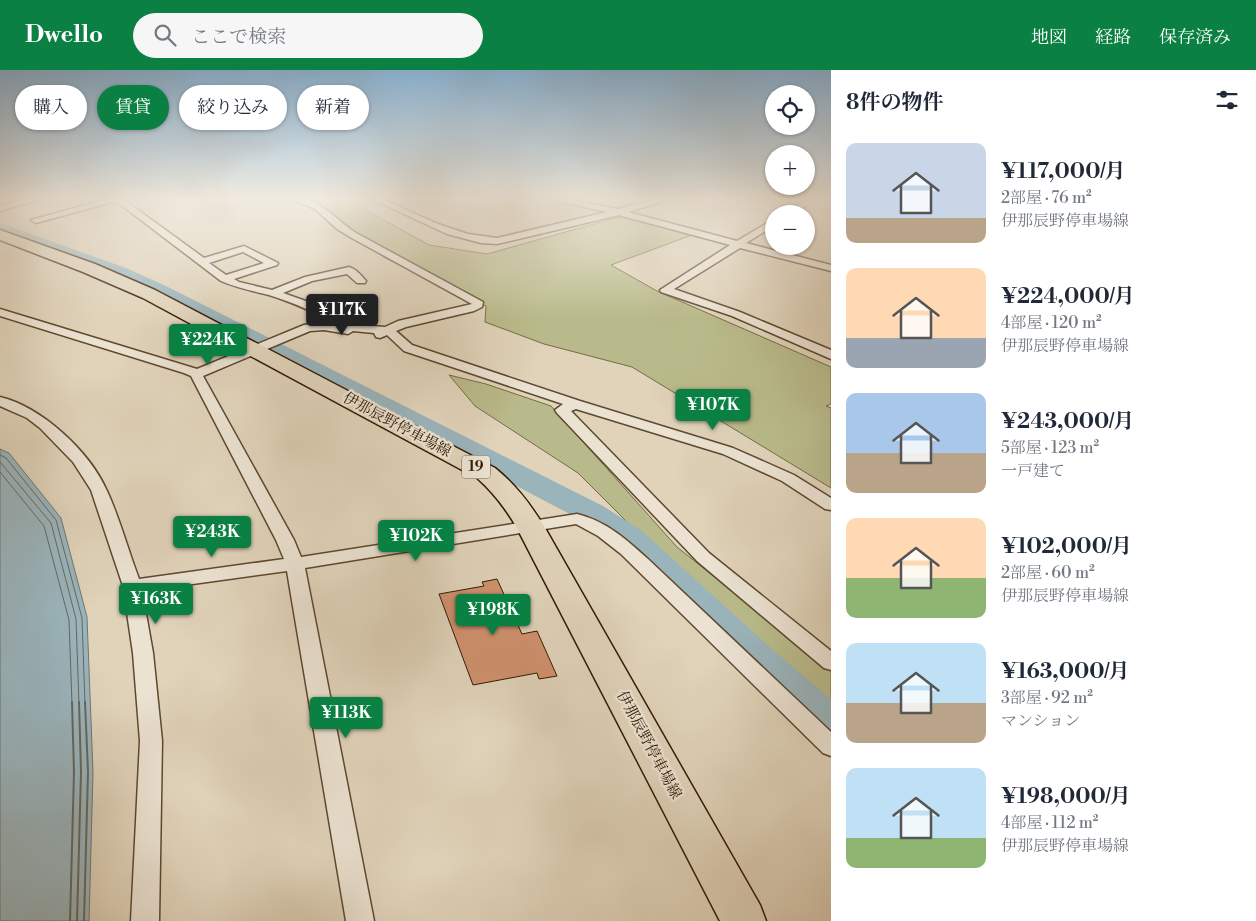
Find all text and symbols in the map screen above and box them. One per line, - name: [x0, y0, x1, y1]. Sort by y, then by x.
- search box: [133, 13, 483, 58]
- text: Dwello: [25, 20, 103, 50]
- icon: search: [151, 21, 179, 49]
- text: ここで検索: [191, 25, 286, 49]
- text: 地図: [1031, 26, 1067, 49]
- text: 経路: [1095, 26, 1131, 49]
- text: 保存済み: [1159, 26, 1231, 49]
- chip: 購入: [15, 85, 87, 130]
- chip: 賃貸: [97, 85, 169, 130]
- chip: 絞り込み: [179, 85, 287, 130]
- chip: 新着: [297, 85, 369, 130]
- map controls: [765, 85, 815, 255]
- button: locate: [765, 85, 815, 135]
- icon: filters: [1213, 86, 1241, 114]
- text: 8件の物件: [846, 90, 943, 116]
- button: +: [765, 145, 815, 195]
- text: ¥117,000/月: [1001, 159, 1125, 185]
- icon: home: [886, 163, 946, 223]
- text: 2部屋 · 76 m²: [1001, 188, 1092, 208]
- button: −: [765, 205, 815, 255]
- text: 伊那辰野停車場線: [1001, 211, 1129, 231]
- text: ¥224,000/月: [1001, 284, 1135, 310]
- icon: home: [886, 288, 946, 348]
- pin: ¥117K: [307, 294, 377, 336]
- text: ¥117K: [317, 300, 367, 320]
- text: 4部屋 · 120 m²: [1001, 313, 1102, 333]
- pin: ¥224K: [173, 324, 243, 366]
- text: ¥224K: [180, 330, 236, 350]
- text: 伊那辰野停車場線: [1001, 336, 1129, 356]
- street label: 伊那辰野停車場線: [340, 388, 454, 462]
- pin: ¥107K: [678, 388, 748, 431]
- text: ¥107K: [686, 395, 740, 415]
- text: ¥243,000/月: [1001, 409, 1134, 435]
- icon: home: [886, 413, 946, 473]
- text: 5部屋 · 123 m²: [1001, 438, 1099, 458]
- road number: 19: [462, 456, 490, 478]
- text: 一戸建て: [1001, 461, 1065, 481]
- pin: ¥243K: [177, 516, 247, 558]
- pin: ¥102K: [381, 520, 451, 562]
- text: ¥243K: [184, 522, 240, 542]
- text: ¥102K: [389, 526, 443, 546]
- text: ¥102,000/月: [1001, 534, 1132, 560]
- icon: home: [886, 538, 946, 598]
- text: 2部屋 · 60 m²: [1001, 563, 1095, 583]
- pin: ¥163K: [121, 582, 191, 625]
- text: 伊那辰野停車場線: [1001, 586, 1129, 606]
- text: ¥163K: [130, 589, 182, 609]
- pin: ¥198K: [458, 594, 528, 636]
- text: ¥198K: [467, 600, 519, 620]
- text: ¥163,000/月: [1001, 659, 1130, 685]
- icon: home: [886, 663, 946, 723]
- street label: 伊那辰野停車場線: [612, 688, 686, 802]
- text: 3部屋 · 92 m²: [1001, 688, 1093, 708]
- pin: ¥113K: [311, 696, 381, 739]
- text: ¥113K: [321, 703, 371, 723]
- text: マンション: [1001, 711, 1080, 731]
- text: ¥198,000/月: [1001, 784, 1131, 810]
- icon: home: [886, 788, 946, 848]
- text: 4部屋 · 112 m²: [1001, 813, 1098, 833]
- text: 伊那辰野停車場線: [1001, 836, 1129, 856]

